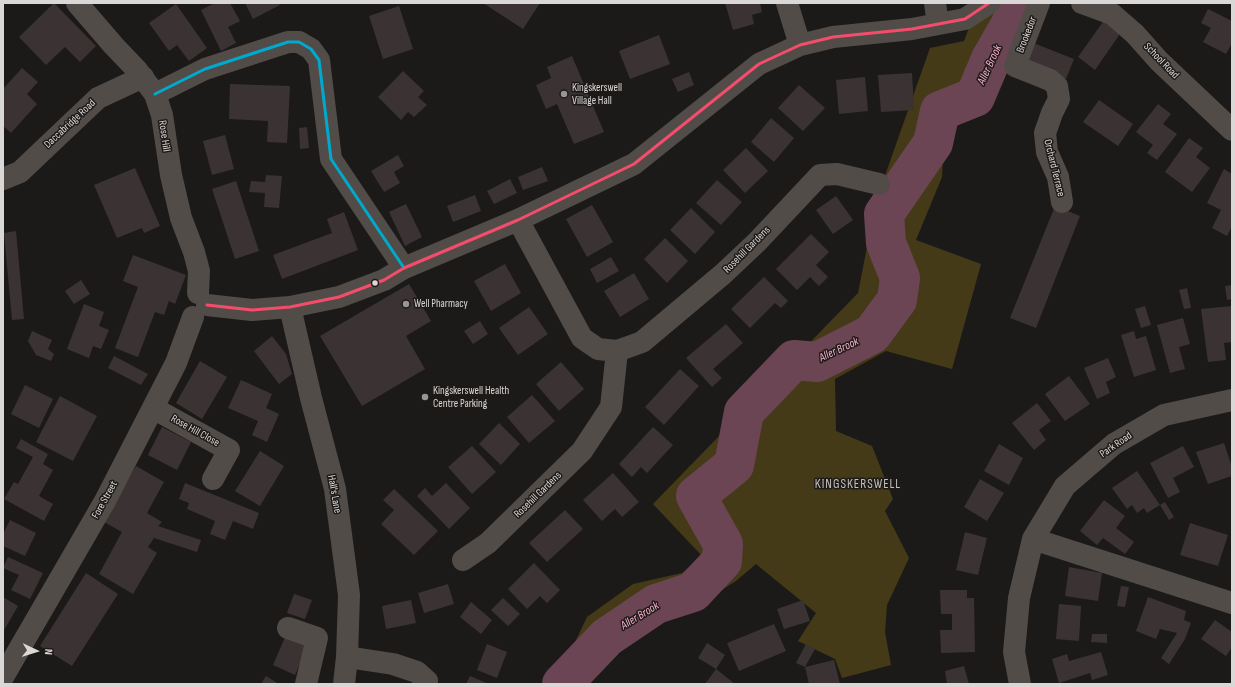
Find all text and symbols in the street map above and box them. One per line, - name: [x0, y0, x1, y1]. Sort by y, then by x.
- street label: Brookedor: [1014, 15, 1040, 55]
- street label: School Road: [1141, 40, 1181, 82]
- water label: Aller Brook: [975, 43, 1005, 87]
- place label: Kingskerswell Village Hall: [572, 81, 622, 107]
- marker: Kingskerswell Village Hall: [559, 89, 569, 99]
- street label: Daccabridge Road: [42, 97, 98, 151]
- street label: Rose Hill: [155, 120, 173, 152]
- street label: Orchard Terrace: [1041, 138, 1067, 198]
- street label: Rosehill Gardens: [721, 224, 773, 276]
- unlabelled marker: [370, 278, 380, 288]
- place label: Well Pharmacy: [414, 297, 468, 311]
- marker: Well Pharmacy: [401, 299, 411, 309]
- water label: Aller Brook: [817, 335, 861, 365]
- place label: Kingskerswell Health Centre Parking: [433, 384, 509, 410]
- marker: Kingskerswell Health Centre Parking: [420, 392, 430, 402]
- street label: Rose Hill Close: [168, 412, 222, 450]
- street label: Park Road: [1097, 429, 1135, 461]
- street label: Rosehill Gardens: [512, 469, 564, 521]
- street label: Hall's Lane: [324, 474, 344, 514]
- district label: KINGSKERSWELL: [815, 477, 901, 493]
- street label: Fore Street: [89, 479, 121, 521]
- water label: Aller Brook: [618, 599, 662, 633]
- north arrow: [16, 631, 56, 671]
- text: N: [42, 648, 55, 655]

